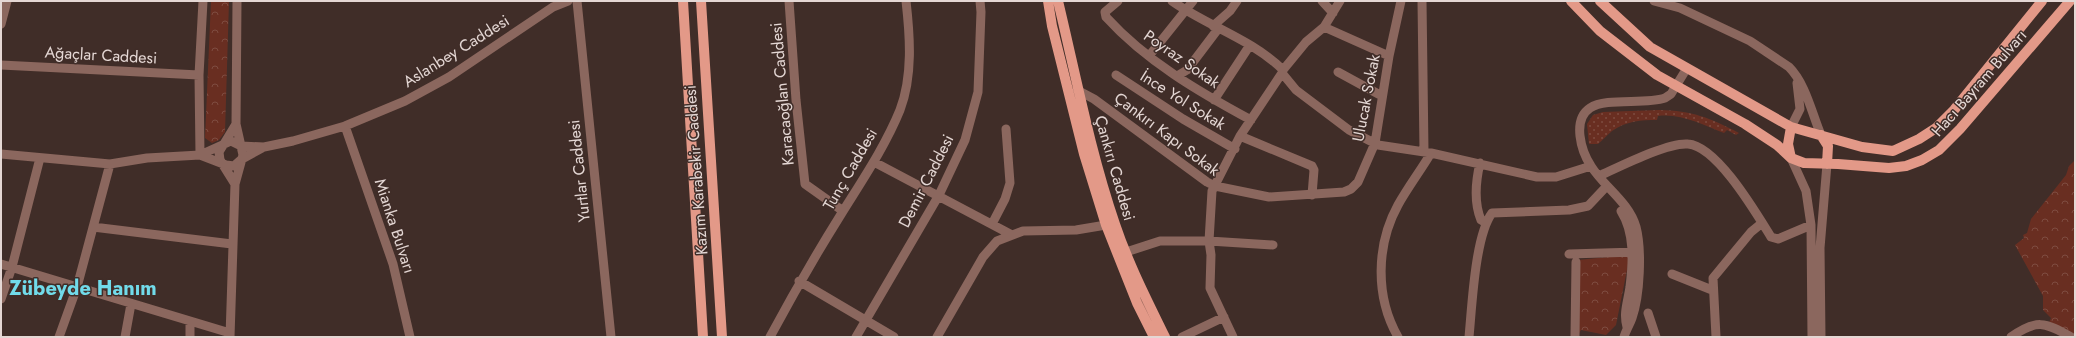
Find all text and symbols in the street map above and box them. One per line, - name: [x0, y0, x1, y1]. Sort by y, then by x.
- street label: Aslanbey Caddesi: [398, 9, 514, 93]
- street label: Karacaoğlan Caddesi: [764, 22, 800, 166]
- street label: Poyraz Sokak: [1139, 24, 1226, 94]
- street label: Hacı Bayram Bulvarı: [1926, 24, 2032, 142]
- street label: Ağaçlar Caddesi: [44, 41, 158, 69]
- street label: Ulucak Sokak: [1346, 51, 1386, 144]
- street label: İnce Yol Sokak: [1136, 65, 1231, 136]
- street label: Kazım Karabekir Caddesi: [679, 84, 713, 256]
- street label: Çankırı Kapı Sokak: [1109, 87, 1225, 182]
- street label: Çankırı Caddesi: [1089, 113, 1141, 223]
- street label: Yurtlar Caddesi: [562, 119, 596, 223]
- street label: Tunç Caddesi: [817, 124, 883, 214]
- street label: Demir Caddesi: [893, 130, 959, 232]
- street label: Mianka Bulvarı: [369, 176, 421, 276]
- district label: Zübeyde Hanım: [9, 274, 157, 303]

